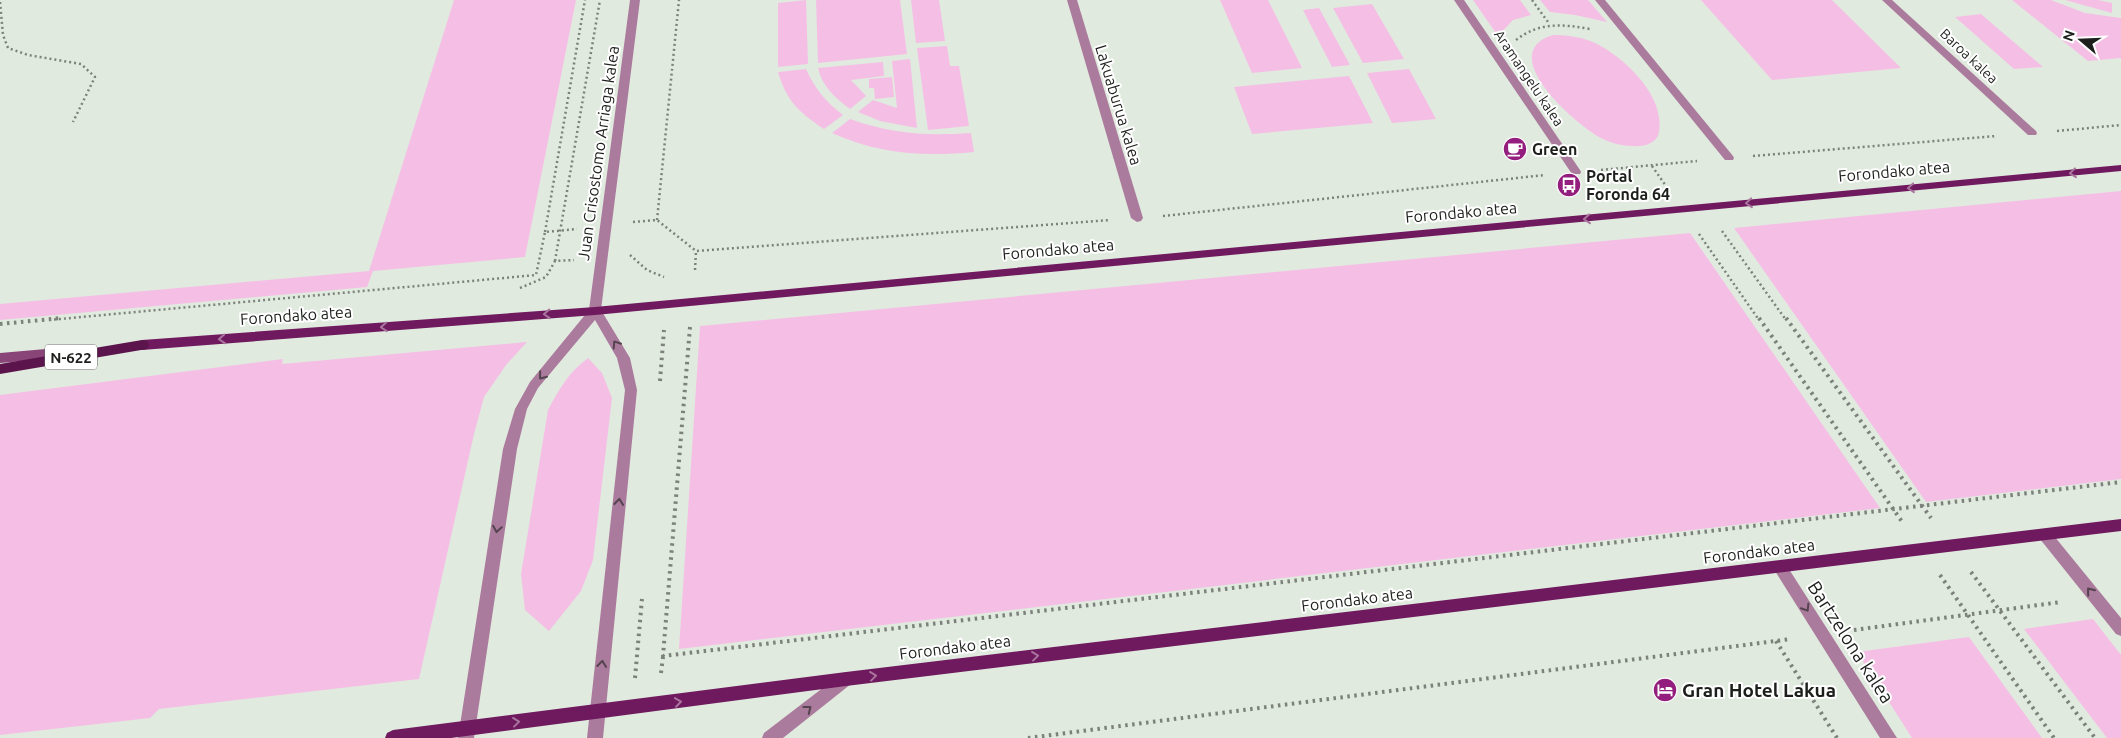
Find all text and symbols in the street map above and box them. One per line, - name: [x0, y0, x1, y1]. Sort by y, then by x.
- north arrow: [2056, 15, 2106, 65]
- street label: Baroa kalea: [1937, 25, 2001, 87]
- street label: Aramangelu kalea: [1491, 27, 1567, 129]
- text: N: [2059, 28, 2078, 43]
- street label: Lakuaburua kalea: [1092, 43, 1146, 167]
- street label: Juan Crisostomo Arriaga kalea: [574, 44, 622, 262]
- cafe icon: Green: [1502, 136, 1528, 162]
- place label: Green: [1532, 140, 1577, 158]
- street label: Forondako atea: [1837, 157, 1951, 185]
- place label: Portal Foronda 64: [1586, 167, 1670, 203]
- one-way arrow: [2068, 167, 2076, 178]
- bus stop icon: Portal Foronda 64: [1556, 172, 1582, 198]
- one-way arrow: [1906, 182, 1914, 193]
- one-way arrow: [1745, 197, 1753, 208]
- street label: Forondako atea: [1404, 198, 1518, 226]
- one-way arrow: [1583, 214, 1591, 225]
- street label: Forondako atea: [1001, 235, 1115, 263]
- street label: Forondako atea: [239, 302, 353, 328]
- one-way arrow: [542, 309, 550, 320]
- one-way arrow: [380, 321, 388, 332]
- one-way arrow: [218, 333, 226, 344]
- one-way arrow: [613, 340, 623, 349]
- road number: N-622: [45, 344, 97, 370]
- one-way arrow: [539, 370, 548, 379]
- one-way arrow: [613, 498, 624, 506]
- one-way arrow: [493, 525, 503, 534]
- street label: Forondako atea: [1702, 535, 1816, 567]
- street label: Bartzelona kalea: [1803, 577, 1899, 707]
- street label: Forondako atea: [1300, 583, 1414, 615]
- one-way arrow: [2088, 588, 2096, 597]
- one-way arrow: [1799, 603, 1809, 612]
- street label: Forondako atea: [898, 631, 1012, 663]
- one-way arrow: [1031, 651, 1039, 662]
- one-way arrow: [597, 660, 608, 668]
- one-way arrow: [870, 671, 878, 682]
- hotel icon: Gran Hotel Lakua: [1652, 677, 1678, 703]
- place label: Gran Hotel Lakua: [1682, 679, 1836, 701]
- one-way arrow: [674, 697, 682, 708]
- one-way arrow: [802, 706, 811, 714]
- one-way arrow: [513, 717, 521, 728]

